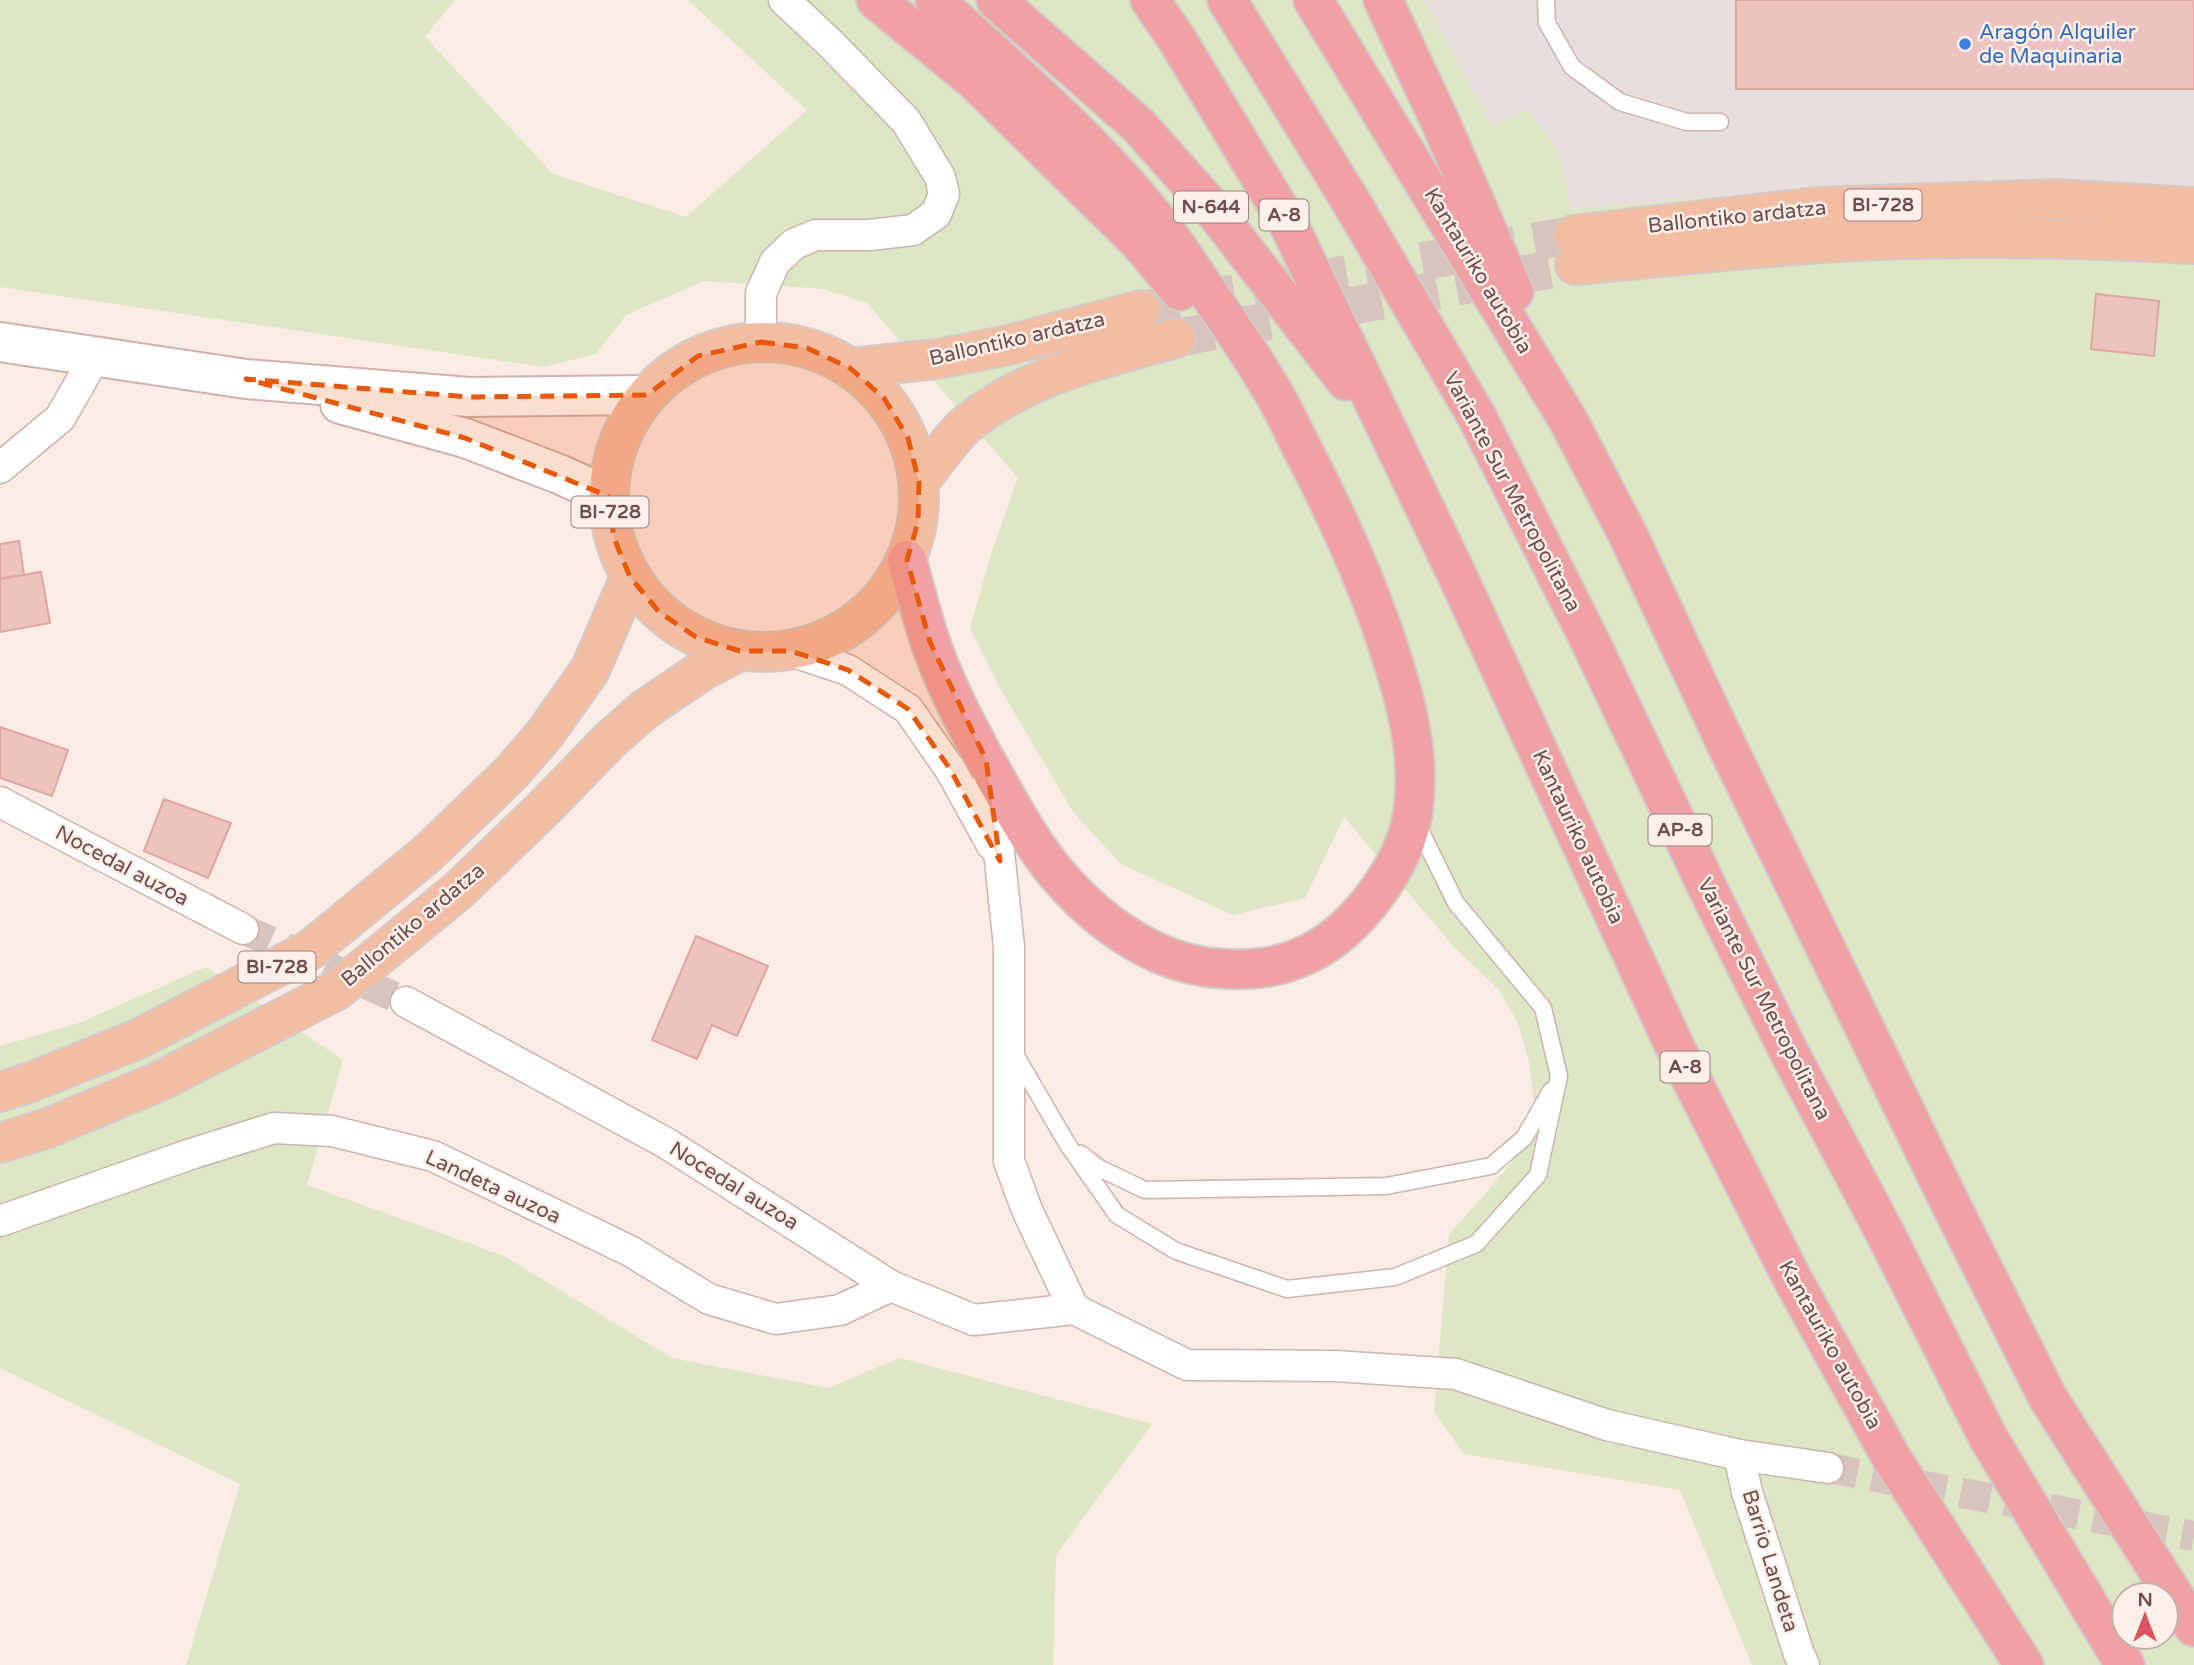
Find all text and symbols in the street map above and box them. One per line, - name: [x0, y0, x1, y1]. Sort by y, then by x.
- place label: Aragón Alquiler de Maquinaria: [1979, 20, 2136, 69]
- marker: Aragón Alquiler de Maquinaria: [1957, 36, 1973, 52]
- street label: Kantauriko autobia: [1419, 183, 1537, 359]
- road number: BI-728: [1844, 190, 1922, 220]
- road number: N-644: [1174, 192, 1248, 223]
- street label: Ballontiko ardatza: [1646, 195, 1828, 239]
- road number: A-8: [1260, 200, 1308, 230]
- street label: Ballontiko ardatza: [927, 307, 1107, 371]
- street label: Variante Sur Metropolitana: [1438, 368, 1586, 616]
- road number: BI-728: [572, 496, 648, 527]
- street label: Kantauriko autobia: [1527, 746, 1629, 928]
- road number: AP-8: [1648, 814, 1712, 846]
- street label: Nocedal auzoa: [51, 820, 193, 912]
- street label: Ballontiko ardatza: [336, 858, 490, 992]
- street label: Variante Sur Metropolitana: [1692, 874, 1836, 1124]
- road number: BI-728: [238, 951, 316, 982]
- road number: A-8: [1660, 1051, 1710, 1082]
- street label: Nocedal auzoa: [665, 1136, 803, 1236]
- street label: Landeta auzoa: [421, 1145, 565, 1229]
- street label: Kantauriko autobia: [1773, 1256, 1887, 1434]
- street label: Barrio Landeta: [1736, 1487, 1804, 1635]
- north arrow: [2110, 1581, 2180, 1651]
- text: N: [2137, 1589, 2153, 1611]

